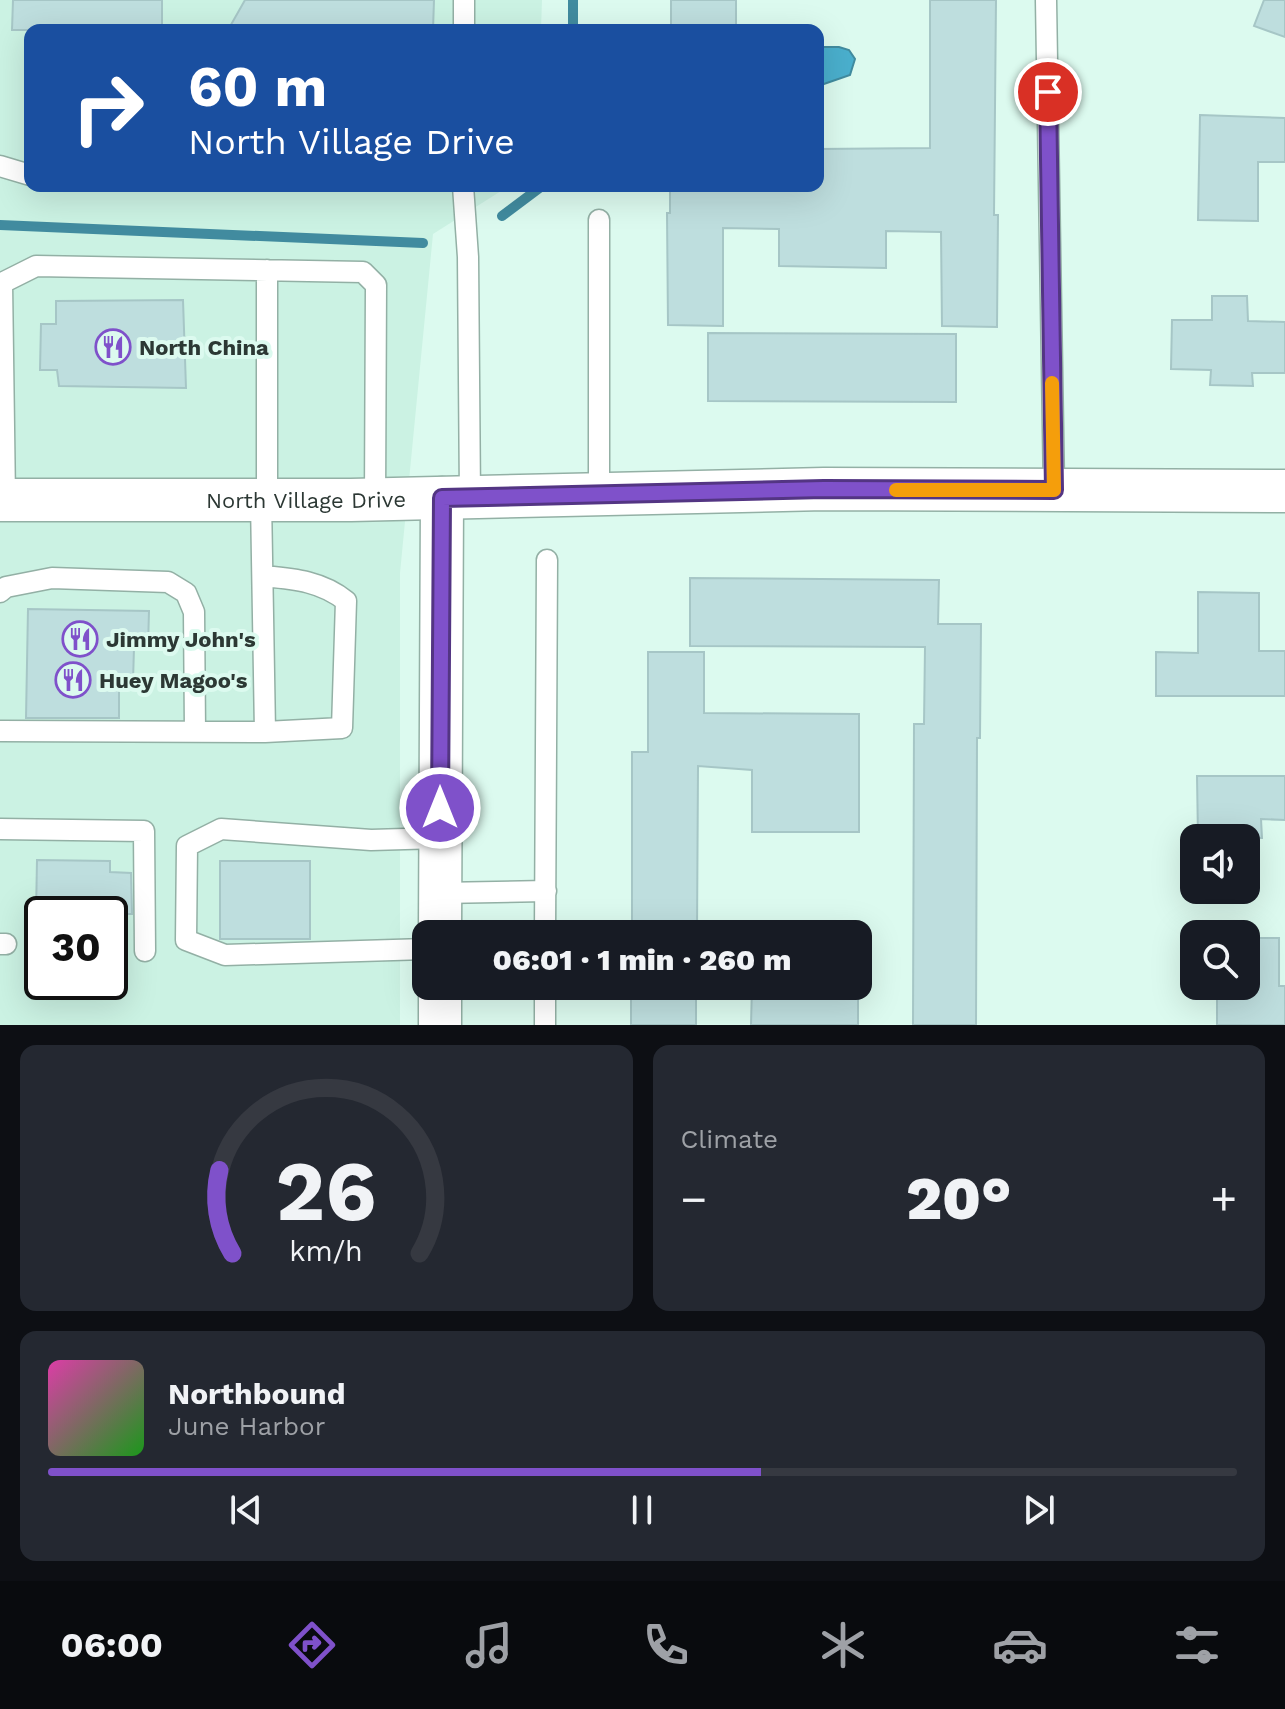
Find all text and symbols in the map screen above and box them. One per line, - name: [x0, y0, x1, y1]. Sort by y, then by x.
- text: 60 m: [188, 54, 327, 120]
- icon: right: [56, 56, 160, 160]
- pin: [1014, 58, 1082, 126]
- icon: arrive: [1026, 70, 1070, 114]
- text: North Village Drive: [188, 121, 515, 163]
- restaurant icon: North China: [94, 328, 132, 366]
- place label: North China: [139, 335, 269, 360]
- street label: North Village Drive: [206, 486, 406, 513]
- restaurant icon: Jimmy John's: [61, 620, 99, 658]
- place label: Jimmy John's: [106, 627, 256, 652]
- restaurant icon: Huey Magoo's: [54, 661, 92, 699]
- place label: Huey Magoo's: [99, 668, 248, 693]
- position arrow: [398, 766, 482, 850]
- map controls: [1180, 824, 1260, 1000]
- button: sound: [1180, 824, 1260, 904]
- speed limit sign: 30: [24, 896, 128, 1000]
- button: search: [1180, 920, 1260, 1000]
- text: 06:01 · 1 min · 260 m: [493, 942, 791, 977]
- text: Climate: [681, 1124, 778, 1154]
- text: 26: [276, 1143, 377, 1240]
- text: 20°: [906, 1163, 1012, 1234]
- text: −: [681, 1173, 707, 1225]
- text: +: [1210, 1173, 1237, 1225]
- text: km/h: [289, 1234, 363, 1268]
- text: Northbound: [168, 1376, 345, 1411]
- text: June Harbor: [168, 1411, 325, 1441]
- icon: previous: [224, 1488, 268, 1532]
- icon: pause: [620, 1488, 664, 1532]
- icon: next: [1017, 1488, 1061, 1532]
- icon: directions: [284, 1617, 340, 1673]
- icon: music: [461, 1617, 517, 1673]
- icon: phone: [638, 1617, 694, 1673]
- icon: climate: [815, 1617, 871, 1673]
- icon: car: [992, 1617, 1048, 1673]
- icon: filters: [1169, 1617, 1225, 1673]
- text: 06:00: [60, 1624, 163, 1666]

